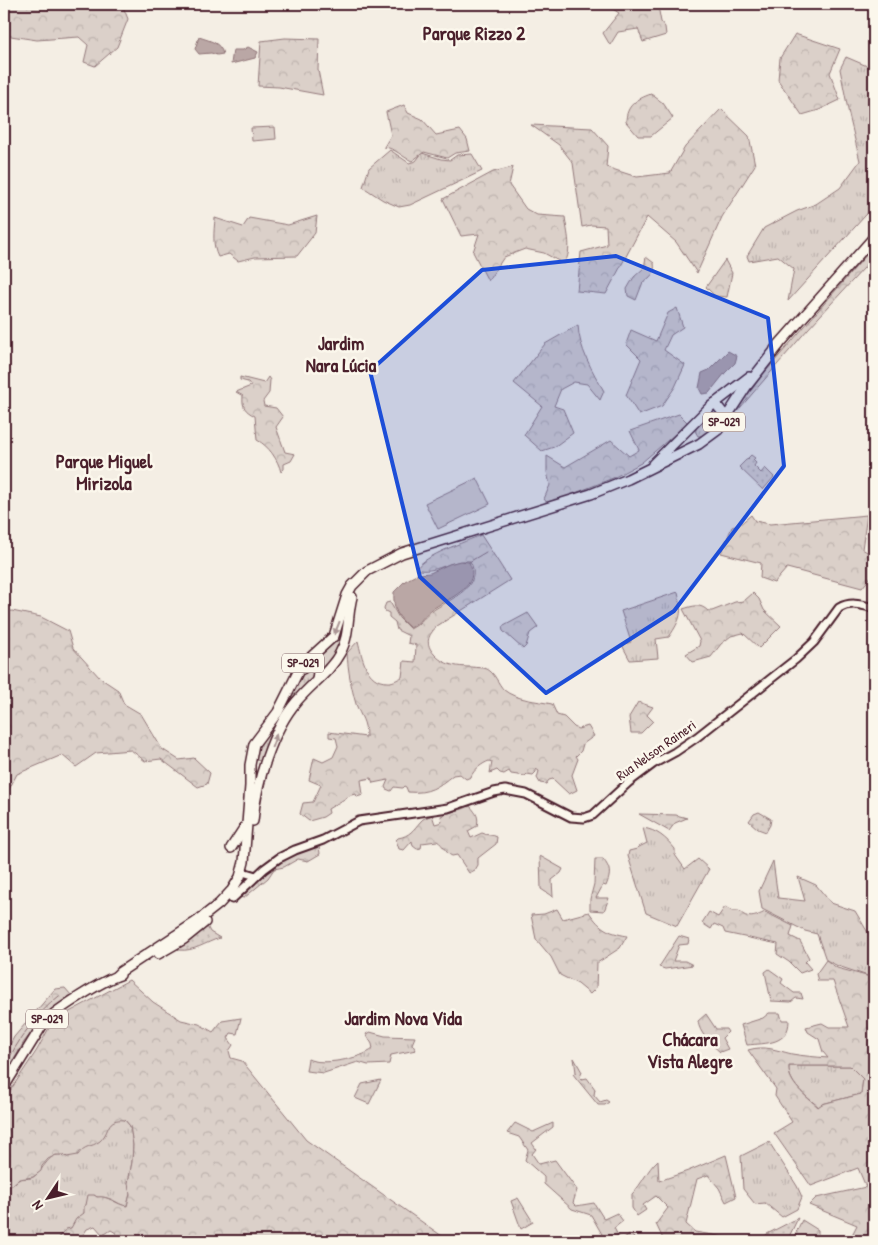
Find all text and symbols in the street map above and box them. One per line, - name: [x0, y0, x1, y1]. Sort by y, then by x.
- district label: Parque Rizzo 2: [423, 20, 525, 47]
- district label: Jardim Nara Lúcia: [306, 330, 377, 378]
- road number: SP-029: [703, 412, 745, 432]
- district label: Parque Miguel Mirizola: [56, 448, 153, 496]
- one-way arrow: [333, 621, 341, 636]
- road number: SP-029: [282, 654, 324, 672]
- street label: Rua Nelson Raineri: [612, 715, 699, 784]
- one-way arrow: [271, 733, 278, 748]
- district label: Jardim Nova Vida: [344, 1005, 462, 1031]
- road number: SP-029: [26, 1010, 68, 1028]
- district label: Chácara Vista Alegre: [647, 1026, 733, 1075]
- north arrow: [22, 1172, 72, 1222]
- text: N: [27, 1197, 47, 1214]

